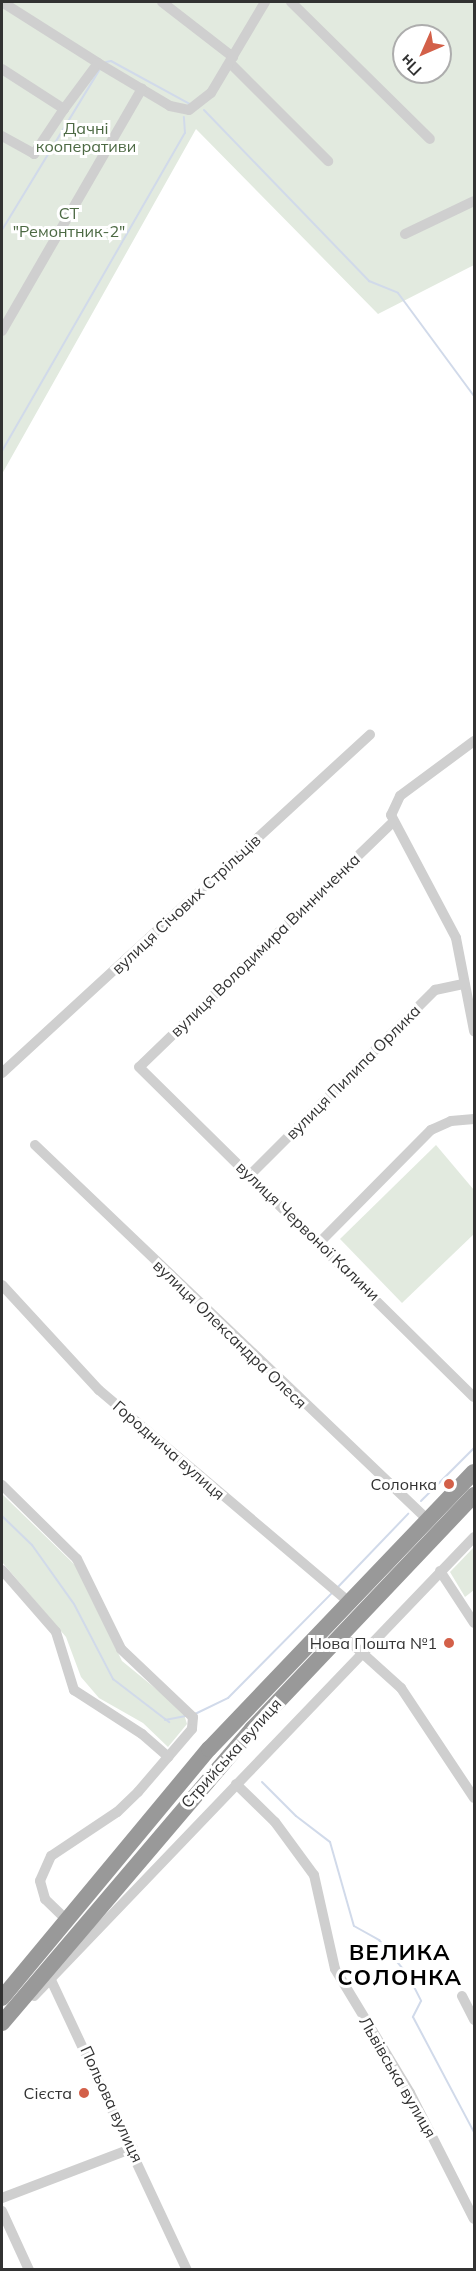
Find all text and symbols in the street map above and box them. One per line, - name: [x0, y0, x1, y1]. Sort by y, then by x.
- north arrow: [392, 24, 452, 84]
- text: Пн: [396, 50, 426, 80]
- park label: Дачні кооперативи: [36, 118, 136, 156]
- park label: СТ "Ремонтник-2": [13, 203, 125, 241]
- street label: вулиця Січових Стрільців: [108, 830, 264, 978]
- street label: вулиця Володимира Винниченка: [166, 849, 364, 1041]
- street label: вулиця Пилипа Орлика: [282, 1001, 424, 1143]
- street label: вулиця Червоної Калини: [232, 1157, 384, 1305]
- street label: вулиця Олександра Олеся: [149, 1256, 311, 1412]
- street label: Городнича вулиця: [109, 1396, 229, 1504]
- place label: Солонка: [370, 1474, 437, 1494]
- marker: Солонка: [442, 1477, 456, 1491]
- place label: Нова Пошта №1: [310, 1633, 437, 1653]
- marker: Нова Пошта №1: [442, 1636, 456, 1650]
- street label: Стрийська вулиця: [177, 1694, 285, 1812]
- district label: ВЕЛИКА СОЛОНКА: [337, 1939, 463, 1990]
- street label: Львівська вулиця: [355, 2013, 441, 2141]
- street label: Польова вулиця: [77, 2043, 147, 2165]
- place label: Сієста: [24, 2083, 72, 2103]
- marker: Сієста: [77, 2086, 91, 2100]

